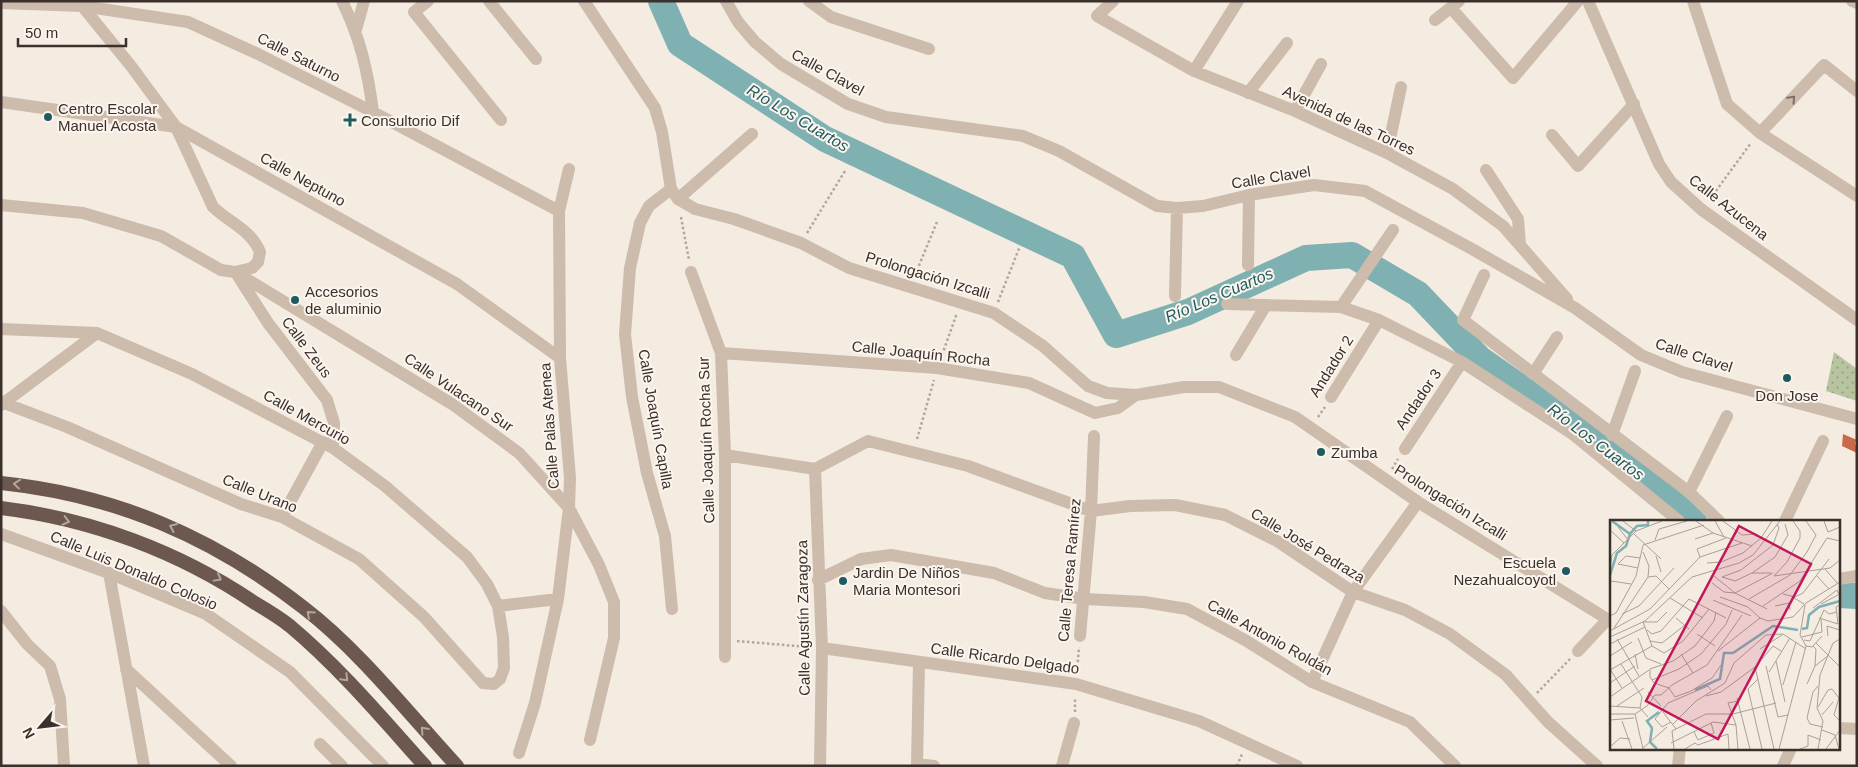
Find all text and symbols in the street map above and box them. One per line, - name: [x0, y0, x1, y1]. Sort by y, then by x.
- scale bar: [18, 15, 125, 47]
- text: 50 m: [25, 24, 58, 41]
- street label: Calle Saturno: [255, 29, 343, 85]
- street label: Calle Clavel: [789, 45, 867, 99]
- water label: Río Los Cuartos: [744, 81, 852, 155]
- street label: Avenida de las Torres: [1280, 82, 1418, 158]
- one-way arrow: [1786, 96, 1795, 105]
- place label: Centro Escolar Manuel Acosta: [58, 100, 157, 134]
- marker: Centro Escolar Manuel Acosta: [42, 111, 54, 123]
- place label: Consultorio Dif: [361, 112, 460, 129]
- marker: Consultorio Dif: [343, 113, 357, 127]
- street label: Calle Neptuno: [257, 149, 349, 209]
- street label: Calle Clavel: [1230, 162, 1312, 192]
- street label: Calle Azucena: [1686, 171, 1773, 244]
- street label: Prolongación Izcalli: [864, 248, 992, 302]
- water label: Río Los Cuartos: [1162, 265, 1276, 325]
- place label: Accesorios de aluminio: [305, 283, 382, 317]
- marker: Accesorios de aluminio: [289, 294, 301, 306]
- street label: Calle Zeus: [279, 313, 335, 381]
- street label: Andador 2: [1305, 332, 1357, 400]
- street label: Calle Clavel: [1653, 335, 1735, 375]
- street label: Calle Joaquín Rocha: [851, 337, 992, 369]
- street label: Calle Joaquín Capilla: [635, 348, 677, 491]
- street label: Calle Vulacano Sur: [401, 349, 517, 435]
- street label: Calle Joaquín Rocha Sur: [695, 356, 717, 524]
- street label: Calle Palas Atenea: [536, 362, 562, 490]
- street label: Andador 3: [1392, 366, 1444, 432]
- marker: Don Jose: [1781, 372, 1793, 384]
- street label: Calle Mercurio: [261, 386, 353, 448]
- place label: Don Jose: [1755, 387, 1819, 404]
- water label: Río Los Cuartos: [1545, 400, 1647, 484]
- place label: Zumba: [1331, 444, 1378, 461]
- marker: Zumba: [1315, 446, 1327, 458]
- street label: Prolongación Izcalli: [1392, 461, 1510, 543]
- street label: Calle Urano: [220, 470, 300, 516]
- one-way arrow: [13, 479, 21, 490]
- street label: Calle Teresa Ramírez: [1054, 498, 1084, 642]
- street label: Calle José Pedraza: [1248, 504, 1369, 586]
- one-way arrow: [62, 515, 71, 526]
- inset map: [1610, 520, 1840, 750]
- one-way arrow: [169, 523, 178, 534]
- street label: Calle Luis Donaldo Colosio: [48, 527, 220, 613]
- street label: Calle Agustín Zaragoza: [793, 539, 813, 696]
- place label: Escuela Nezahualcoyotl: [1453, 554, 1557, 588]
- place label: Jardin De Niños Maria Montesori: [853, 564, 961, 598]
- marker: Escuela Nezahualcoyotl: [1560, 565, 1572, 577]
- one-way arrow: [212, 572, 221, 582]
- marker: Jardin De Niños Maria Montesori: [837, 575, 849, 587]
- street label: Calle Antonio Roldán: [1205, 596, 1335, 678]
- one-way arrow: [307, 611, 316, 620]
- street label: Calle Ricardo Delgado: [930, 639, 1080, 677]
- one-way arrow: [339, 672, 348, 681]
- north arrow: [15, 702, 65, 752]
- text: N: [19, 725, 38, 741]
- one-way arrow: [421, 726, 430, 735]

